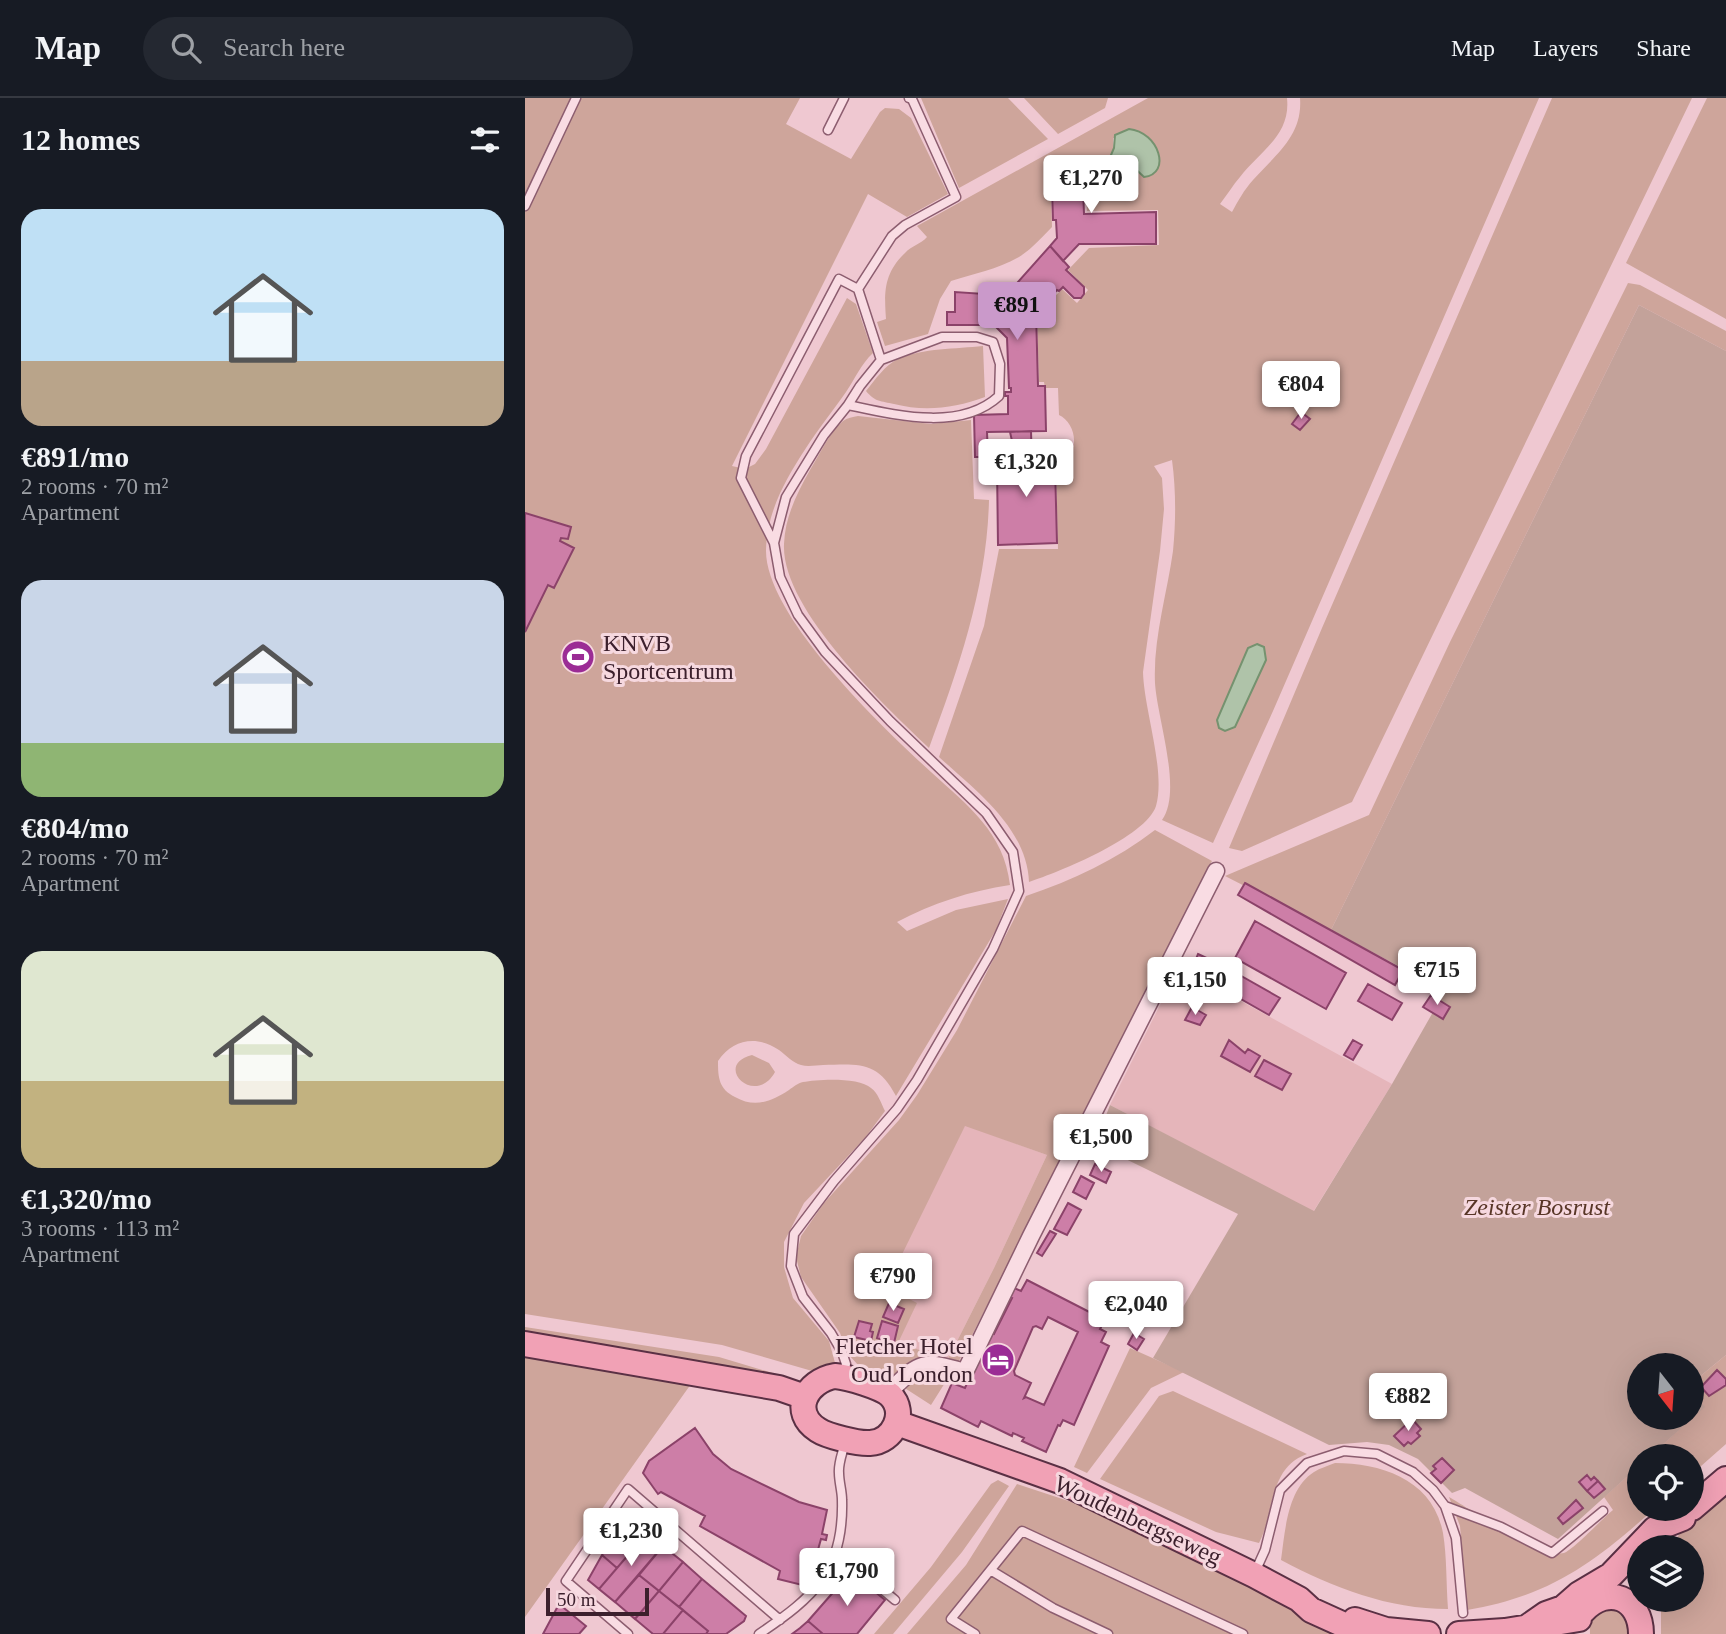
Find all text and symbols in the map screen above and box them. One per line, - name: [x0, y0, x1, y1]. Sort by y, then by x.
- search box: [143, 17, 633, 80]
- icon: search: [167, 29, 205, 67]
- text: Map: [35, 30, 101, 66]
- text: Search here: [223, 33, 345, 62]
- text: Map: [1451, 35, 1495, 61]
- text: Layers: [1533, 35, 1598, 61]
- text: Share: [1636, 35, 1691, 61]
- icon: filters: [466, 121, 504, 159]
- text: 12 homes: [21, 123, 140, 156]
- pin: €1,270: [1034, 156, 1148, 215]
- text: €1,270: [1059, 165, 1123, 190]
- icon: home: [200, 255, 326, 381]
- pin: €891: [976, 282, 1058, 342]
- text: €891: [994, 292, 1040, 317]
- pin: €804: [1260, 362, 1342, 421]
- text: €804: [1278, 371, 1324, 396]
- text: €891/mo: [21, 440, 129, 473]
- pin: €1,320: [969, 440, 1083, 499]
- text: €1,320: [994, 449, 1058, 474]
- text: 2 rooms · 70 m²: [21, 474, 168, 499]
- text: Apartment: [21, 500, 119, 525]
- icon: home: [200, 626, 326, 752]
- place label: KNVB Sportcentrum: [603, 630, 734, 684]
- sports icon: KNVB Sportcentrum: [559, 638, 597, 676]
- text: €804/mo: [21, 811, 129, 844]
- text: 2 rooms · 70 m²: [21, 845, 168, 870]
- text: Apartment: [21, 871, 119, 896]
- pin: €715: [1396, 948, 1478, 1007]
- text: €715: [1414, 957, 1460, 982]
- pin: €1,150: [1138, 958, 1252, 1017]
- text: €1,150: [1163, 967, 1227, 992]
- icon: home: [200, 997, 326, 1123]
- pin: €1,500: [1044, 1114, 1158, 1174]
- text: €1,500: [1069, 1124, 1133, 1149]
- text: €1,320/mo: [21, 1182, 152, 1215]
- park label: Zeister Bosrust: [1464, 1194, 1611, 1220]
- text: 3 rooms · 113 m²: [21, 1216, 179, 1241]
- text: Apartment: [21, 1242, 119, 1267]
- pin: €790: [852, 1254, 934, 1313]
- text: €790: [870, 1263, 916, 1288]
- pin: €2,040: [1079, 1282, 1193, 1341]
- text: €2,040: [1104, 1291, 1168, 1316]
- place label: Fletcher Hotel Oud London: [835, 1333, 973, 1387]
- hotel icon: Fletcher Hotel Oud London: [979, 1341, 1017, 1379]
- north arrow: [1627, 1353, 1705, 1430]
- map controls: [1627, 1353, 1704, 1612]
- pin: €882: [1367, 1374, 1449, 1433]
- text: €882: [1385, 1383, 1431, 1408]
- button: locate: [1627, 1444, 1704, 1521]
- street label: Woudenbergseweg: [1050, 1470, 1226, 1570]
- pin: €1,230: [574, 1508, 688, 1568]
- text: €1,230: [599, 1518, 663, 1543]
- button: layers: [1627, 1535, 1704, 1612]
- pin: €1,790: [790, 1548, 904, 1608]
- text: €1,790: [815, 1558, 879, 1583]
- scale bar: [546, 1585, 649, 1617]
- text: 50 m: [557, 1589, 596, 1610]

